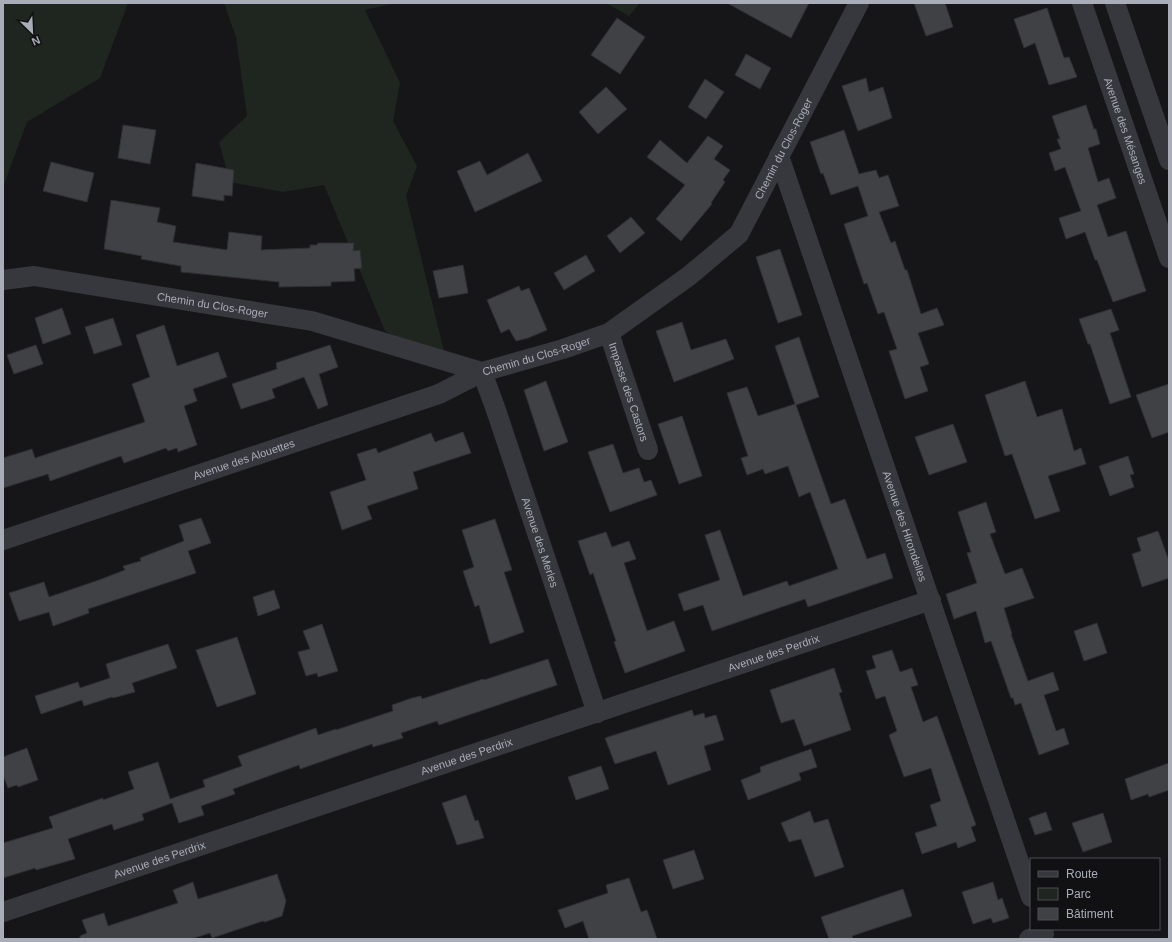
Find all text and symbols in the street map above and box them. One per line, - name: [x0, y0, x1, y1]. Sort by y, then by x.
- north arrow: [12, 12, 52, 52]
- text: N: [30, 34, 42, 48]
- street label: Avenue des Mésanges: [1102, 76, 1149, 186]
- street label: Chemin du Clos-Roger: [752, 96, 815, 201]
- street label: Chemin du Clos-Roger: [156, 290, 269, 320]
- street label: Chemin du Clos-Roger: [481, 334, 592, 378]
- street label: Impasse des Castors: [607, 341, 651, 443]
- street label: Avenue des Alouettes: [192, 437, 297, 482]
- street label: Avenue des Hirondelles: [881, 469, 929, 584]
- street label: Avenue des Merles: [520, 496, 561, 589]
- street label: Avenue des Perdrix: [726, 632, 821, 674]
- street label: Avenue des Perdrix: [419, 735, 514, 777]
- street label: Avenue des Perdrix: [112, 838, 207, 880]
- legend: [1030, 858, 1160, 930]
- text: Route: [1066, 867, 1098, 881]
- text: Parc: [1066, 887, 1091, 901]
- text: Bâtiment: [1066, 907, 1114, 921]

